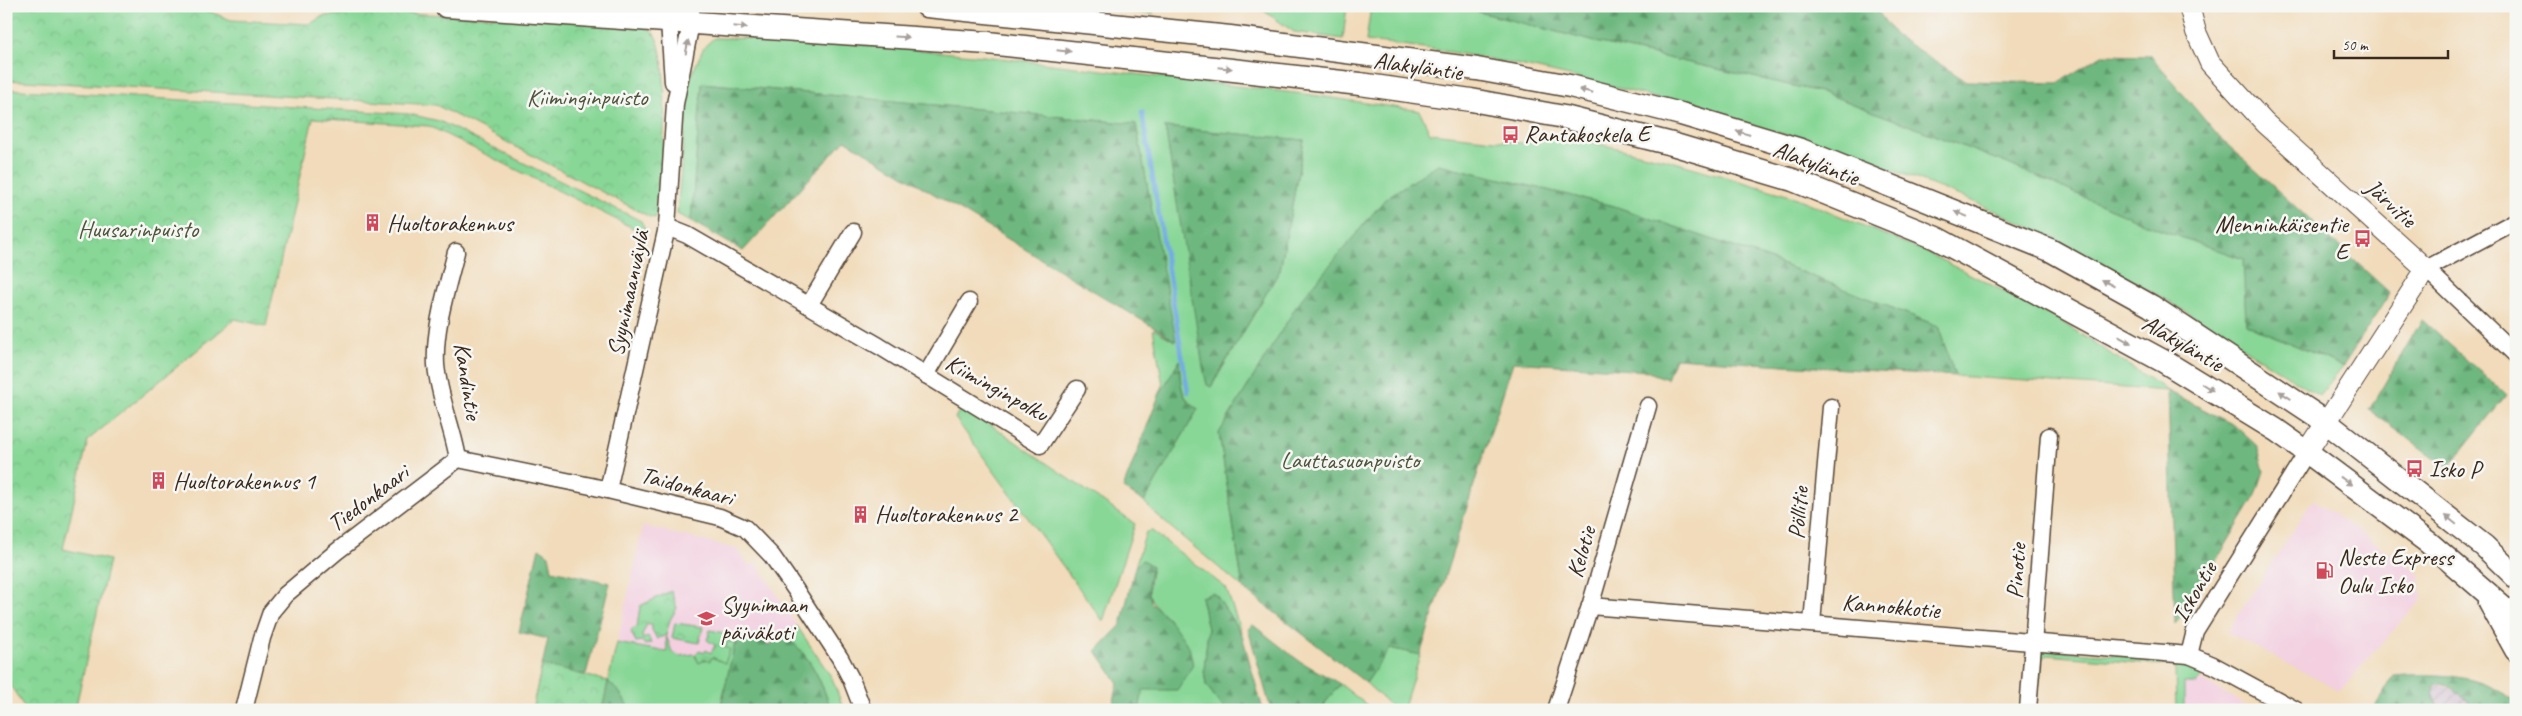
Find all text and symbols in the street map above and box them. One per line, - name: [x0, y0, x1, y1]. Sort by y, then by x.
- one-way arrow: [732, 24, 748, 32]
- scale bar: [2334, 28, 2448, 60]
- one-way arrow: [894, 34, 910, 42]
- text: 50 m: [2342, 36, 2369, 55]
- one-way arrow: [683, 38, 691, 54]
- street label: Alakyläntie: [1372, 45, 1466, 87]
- one-way arrow: [1056, 47, 1072, 55]
- one-way arrow: [1218, 64, 1234, 72]
- park label: Kiiminginpuisto: [527, 82, 649, 112]
- one-way arrow: [1579, 86, 1594, 94]
- place label: Rantakoskela E: [1524, 119, 1653, 149]
- bus stop icon: Rantakoskela E: [1500, 124, 1520, 144]
- one-way arrow: [1736, 128, 1751, 136]
- street label: Alakyläntie: [1769, 134, 1865, 193]
- street label: Järvitie: [2358, 171, 2425, 235]
- place label: Huoltorakennus: [387, 208, 516, 238]
- place label: Menninkäisentie E: [2215, 209, 2351, 267]
- one-way arrow: [1954, 210, 1968, 218]
- building icon: Huoltorakennus: [363, 213, 383, 233]
- park label: Huusarinpuisto: [78, 214, 200, 244]
- street label: Syynimaanväylä: [600, 226, 656, 359]
- bus stop icon: Menninkäisentie E: [2352, 228, 2372, 248]
- one-way arrow: [2101, 278, 2115, 287]
- street label: Alakyläntie: [2137, 308, 2231, 379]
- one-way arrow: [2118, 336, 2133, 344]
- street label: Kandintie: [447, 341, 489, 424]
- street label: Kiiminginpolku: [940, 348, 1056, 430]
- one-way arrow: [2200, 383, 2213, 392]
- one-way arrow: [2278, 390, 2292, 400]
- park label: Lauttasuonpuisto: [1281, 445, 1422, 475]
- place label: Isko P: [2429, 454, 2485, 484]
- street label: Tiedonkaari: [321, 456, 417, 538]
- street label: Taidonkaari: [637, 459, 740, 514]
- bus stop icon: Isko P: [2405, 459, 2425, 479]
- place label: Huoltorakennus 1: [173, 466, 316, 496]
- building icon: Huoltorakennus 1: [149, 471, 169, 491]
- one-way arrow: [2339, 476, 2352, 487]
- street label: Pöllitie: [1781, 483, 1815, 540]
- place label: Huoltorakennus 2: [875, 499, 1019, 529]
- building icon: Huoltorakennus 2: [851, 504, 871, 524]
- one-way arrow: [2445, 514, 2458, 525]
- street label: Kelotie: [1559, 521, 1603, 581]
- street label: Pinotie: [1999, 540, 2033, 600]
- place label: Neste Express Oulu Isko: [2338, 542, 2456, 600]
- street label: Iskontie: [2165, 554, 2225, 628]
- fuel station icon: Neste Express Oulu Isko: [2314, 561, 2334, 581]
- street label: Kannokkotie: [1841, 587, 1943, 625]
- place label: Syynimaan päiväkoti: [721, 589, 808, 647]
- school or university icon: Syynimaan päiväkoti: [697, 608, 717, 628]

